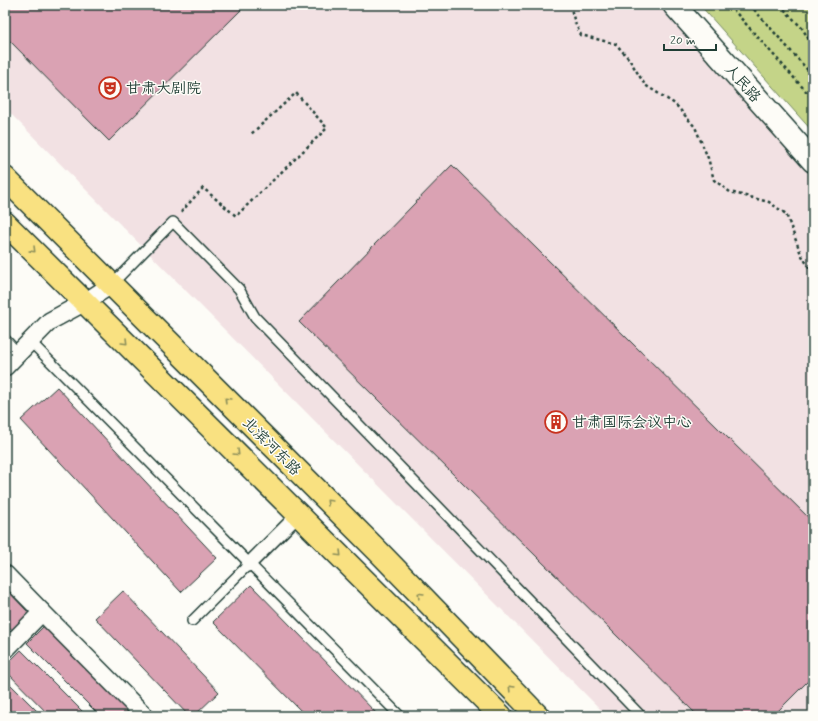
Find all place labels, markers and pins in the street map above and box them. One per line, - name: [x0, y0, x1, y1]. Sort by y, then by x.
- theatre icon: 甘肃大剧院: [97, 75, 123, 101]
- place label: 甘肃大剧院: [126, 79, 201, 99]
- building icon: 甘肃国际会议中心: [543, 409, 569, 435]
- place label: 甘肃国际会议中心: [572, 413, 692, 433]

